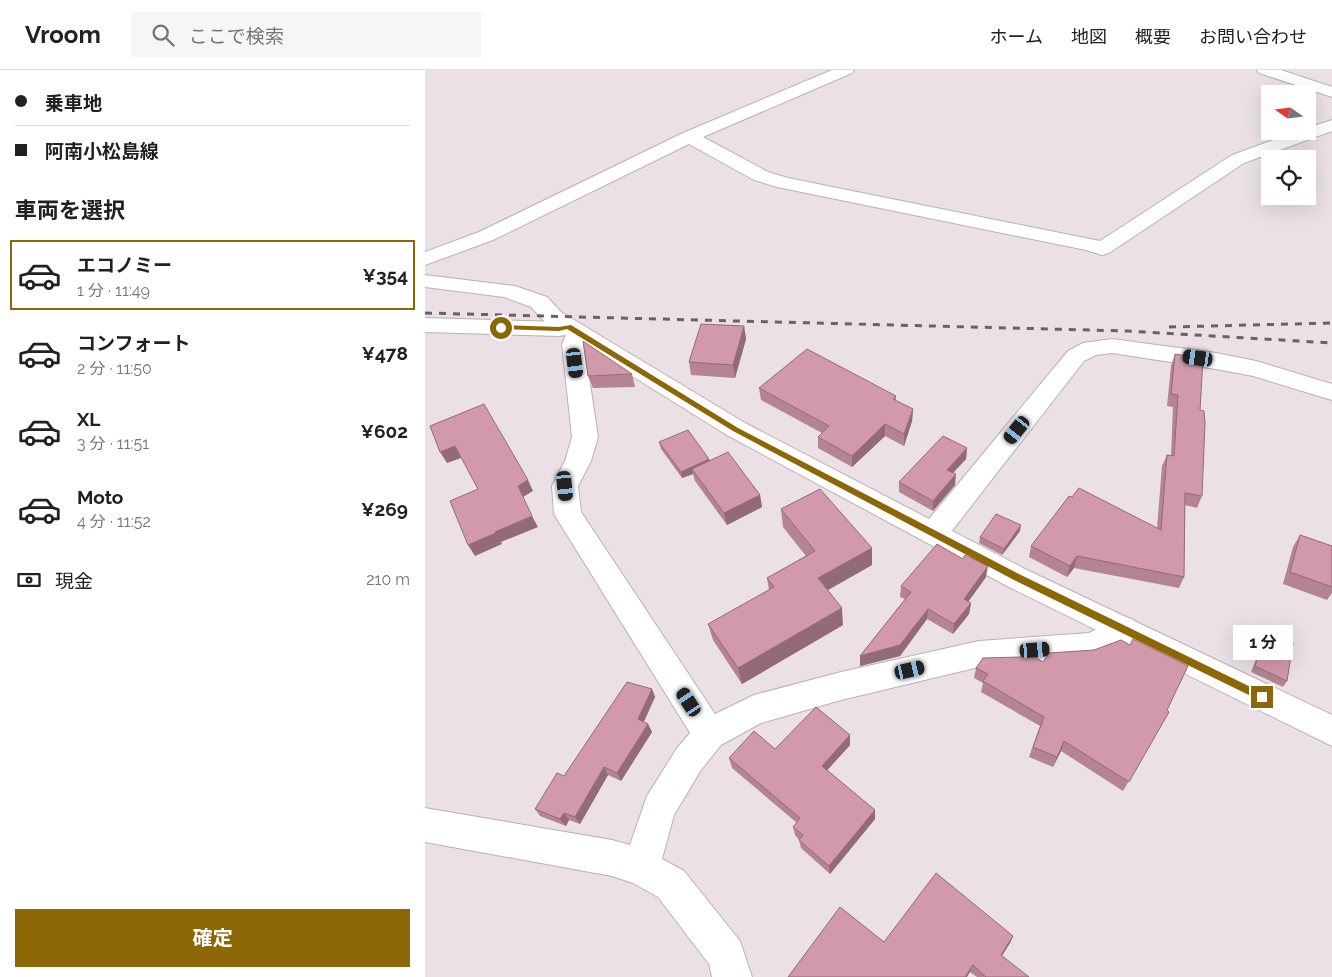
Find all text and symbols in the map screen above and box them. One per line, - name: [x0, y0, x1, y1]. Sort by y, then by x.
- search box: [131, 12, 481, 57]
- text: Vroom: [25, 20, 101, 49]
- icon: search: [149, 21, 177, 49]
- text: ここで検索: [189, 25, 284, 47]
- text: ホーム: [990, 26, 1043, 47]
- text: 地図: [1071, 26, 1107, 47]
- text: 概要: [1135, 26, 1171, 47]
- text: お問い合わせ: [1199, 26, 1307, 47]
- north arrow: [1261, 85, 1316, 140]
- map controls: [1261, 85, 1316, 205]
- text: 乗車地: [45, 92, 102, 114]
- text: 阿南小松島線: [45, 140, 159, 162]
- button: locate: [1261, 150, 1316, 205]
- text: 車両を選択: [15, 197, 125, 223]
- icon: car: [17, 253, 62, 298]
- text: エコノミー: [77, 254, 172, 276]
- text: ¥354: [362, 264, 408, 286]
- text: 1 分 · 11:49: [77, 281, 150, 300]
- route start: [490, 317, 512, 339]
- icon: car: [17, 331, 62, 376]
- text: コンフォート: [77, 332, 190, 354]
- text: ¥478: [361, 342, 408, 364]
- car: [565, 347, 584, 379]
- car: [1182, 348, 1213, 368]
- text: 2 分 · 11:50: [77, 359, 152, 378]
- text: XL: [77, 408, 100, 430]
- icon: car: [17, 409, 62, 454]
- car: [1001, 414, 1032, 446]
- text: ¥602: [361, 420, 408, 442]
- text: 3 分 · 11:51: [77, 434, 149, 453]
- car: [555, 470, 574, 502]
- text: Moto: [77, 486, 123, 508]
- icon: car: [17, 487, 62, 532]
- text: ¥269: [361, 498, 408, 520]
- text: 4 分 · 11:52: [77, 512, 151, 531]
- icon: cash: [15, 566, 43, 594]
- text: 現金: [55, 570, 93, 592]
- text: 210 m: [366, 570, 410, 589]
- callout: 1 分: [1232, 624, 1292, 660]
- text: 1 分: [1249, 633, 1277, 652]
- car: [1019, 641, 1050, 659]
- car: [893, 659, 926, 681]
- car: [674, 685, 703, 719]
- route end: [1251, 686, 1273, 708]
- button: 確定: [15, 909, 410, 967]

